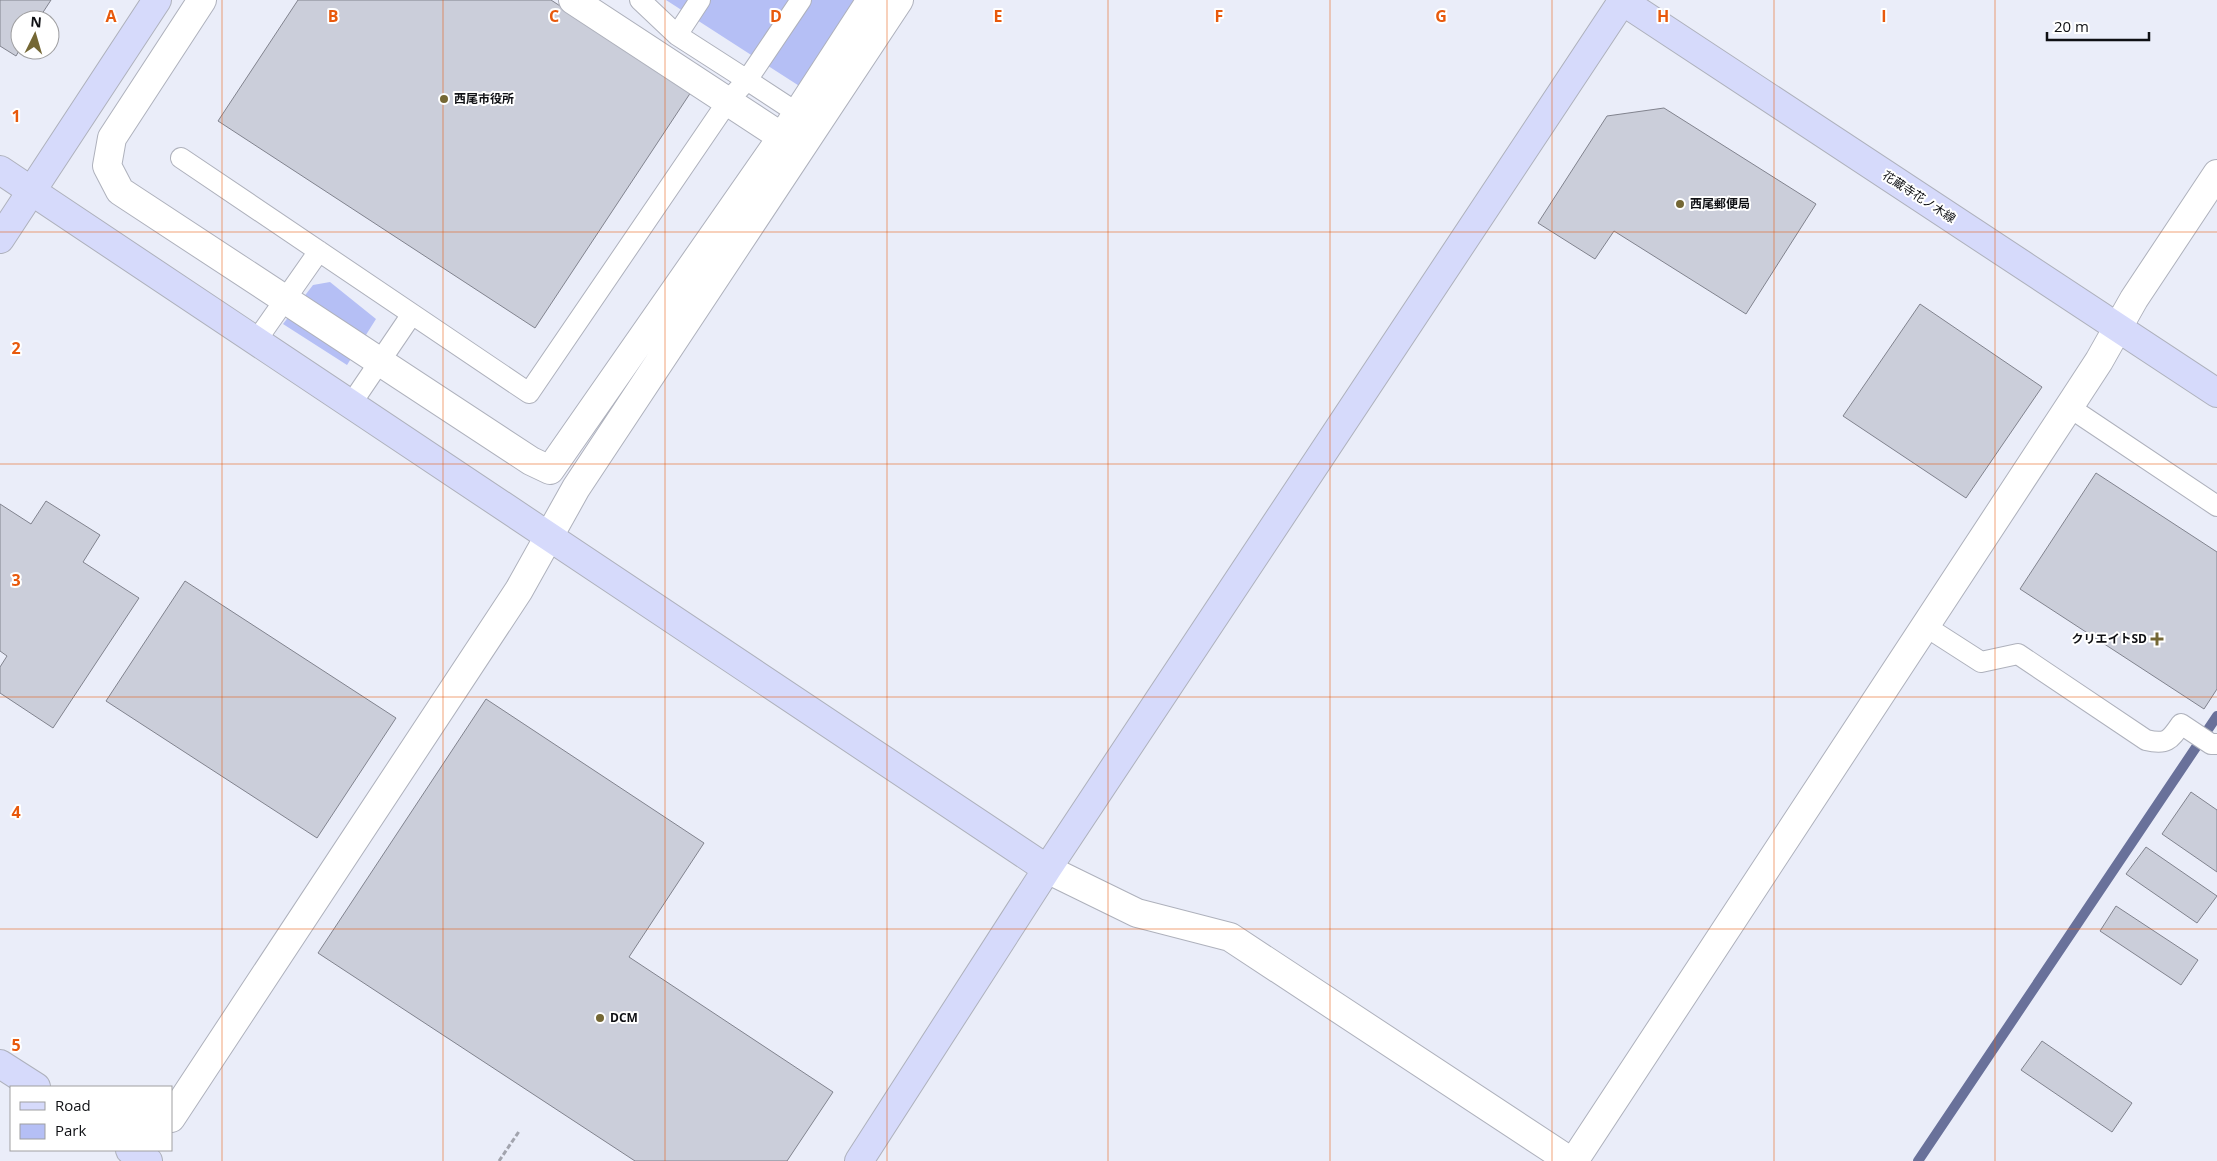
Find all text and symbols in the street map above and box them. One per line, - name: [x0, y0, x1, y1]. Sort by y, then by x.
- text: A: [105, 5, 117, 27]
- text: B: [328, 5, 338, 27]
- text: C: [549, 5, 559, 27]
- text: D: [770, 5, 782, 27]
- text: E: [994, 5, 1003, 27]
- text: F: [1215, 5, 1223, 27]
- text: G: [1435, 5, 1447, 27]
- text: H: [1657, 5, 1669, 27]
- text: I: [1881, 5, 1887, 27]
- north arrow: [10, 10, 60, 60]
- scale bar: [2047, 10, 2150, 42]
- text: N: [30, 12, 43, 32]
- text: 20 m: [2054, 16, 2089, 36]
- place label: 西尾市役所: [454, 90, 514, 107]
- marker: 西尾市役所: [438, 93, 450, 105]
- text: 1: [11, 105, 21, 127]
- street label: 花蔵寺花ノ木線: [1879, 167, 1959, 227]
- place label: 西尾郵便局: [1690, 195, 1750, 212]
- marker: 西尾郵便局: [1674, 198, 1686, 210]
- text: 2: [11, 337, 21, 359]
- text: 3: [11, 569, 21, 591]
- place label: クリエイトSD: [2072, 630, 2147, 647]
- marker: クリエイトSD: [2151, 633, 2163, 645]
- text: 4: [11, 801, 21, 823]
- place label: DCM: [610, 1009, 638, 1026]
- marker: DCM: [594, 1012, 606, 1024]
- text: 5: [11, 1034, 21, 1056]
- legend: [10, 1086, 172, 1151]
- text: Road: [55, 1095, 91, 1115]
- text: Park: [55, 1120, 86, 1140]

